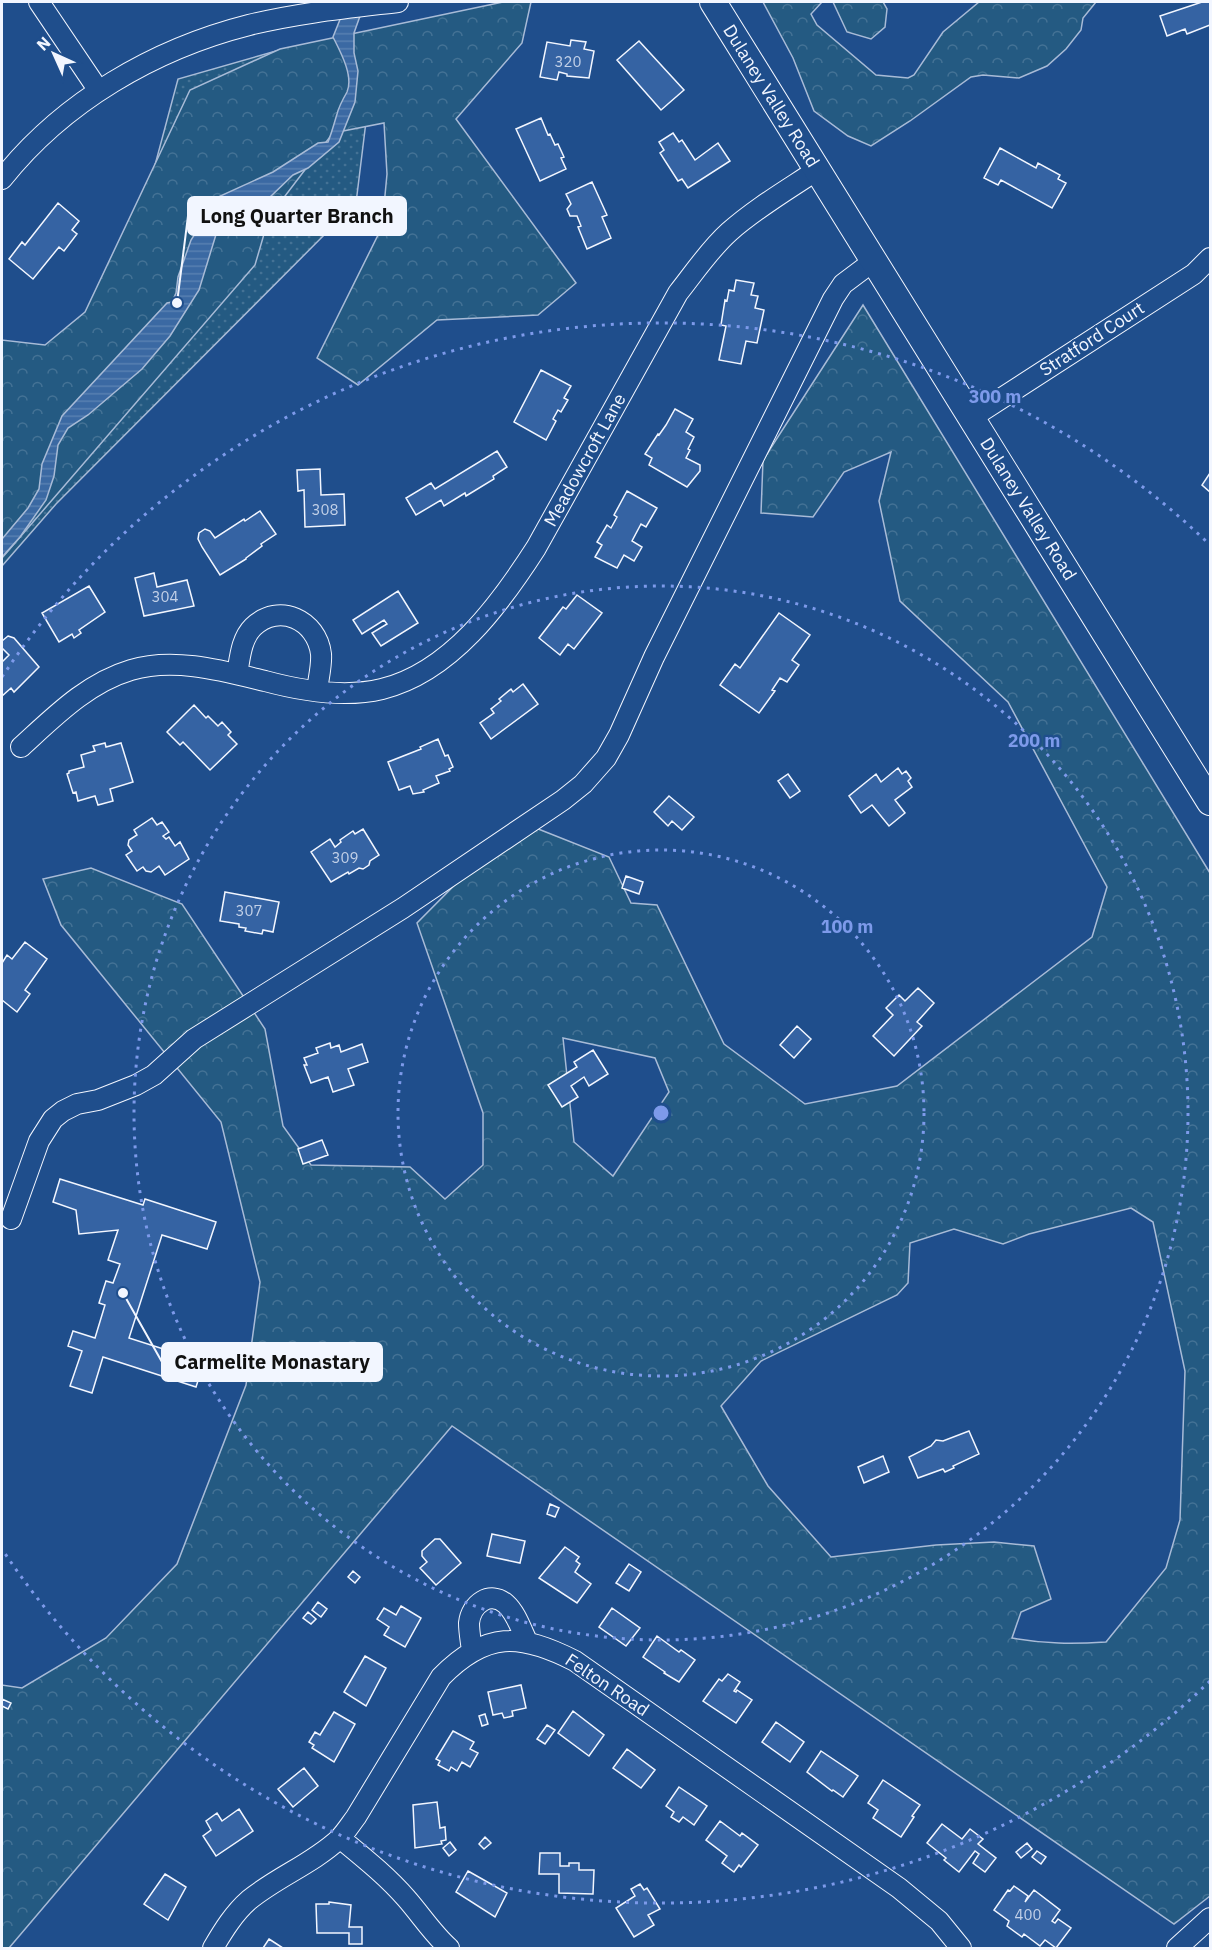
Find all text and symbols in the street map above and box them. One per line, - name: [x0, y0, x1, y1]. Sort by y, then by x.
- street label: Dulaney Valley Road: [718, 20, 825, 171]
- north arrow: [24, 24, 84, 84]
- text: N: [32, 32, 55, 55]
- house number: 320: [554, 52, 582, 71]
- callout: Long Quarter Branch: [188, 197, 406, 235]
- text: Long Quarter Branch: [200, 202, 394, 229]
- street label: Stratford Court: [1035, 296, 1149, 381]
- text: 300 m: [969, 385, 1021, 408]
- street label: Meadowcroft Lane: [538, 389, 631, 530]
- street label: Dulaney Valley Road: [975, 433, 1082, 584]
- house number: 308: [311, 500, 339, 519]
- house number: 304: [151, 587, 179, 606]
- text: 200 m: [1008, 729, 1060, 752]
- house number: 309: [331, 848, 359, 867]
- house number: 307: [235, 901, 263, 920]
- text: 100 m: [821, 915, 873, 938]
- centre of rings: [651, 1103, 671, 1123]
- callout: Carmelite Monastary: [162, 1343, 382, 1381]
- text: Carmelite Monastary: [174, 1348, 370, 1375]
- street label: Felton Road: [561, 1648, 654, 1721]
- house number: 400: [1014, 1905, 1042, 1924]

